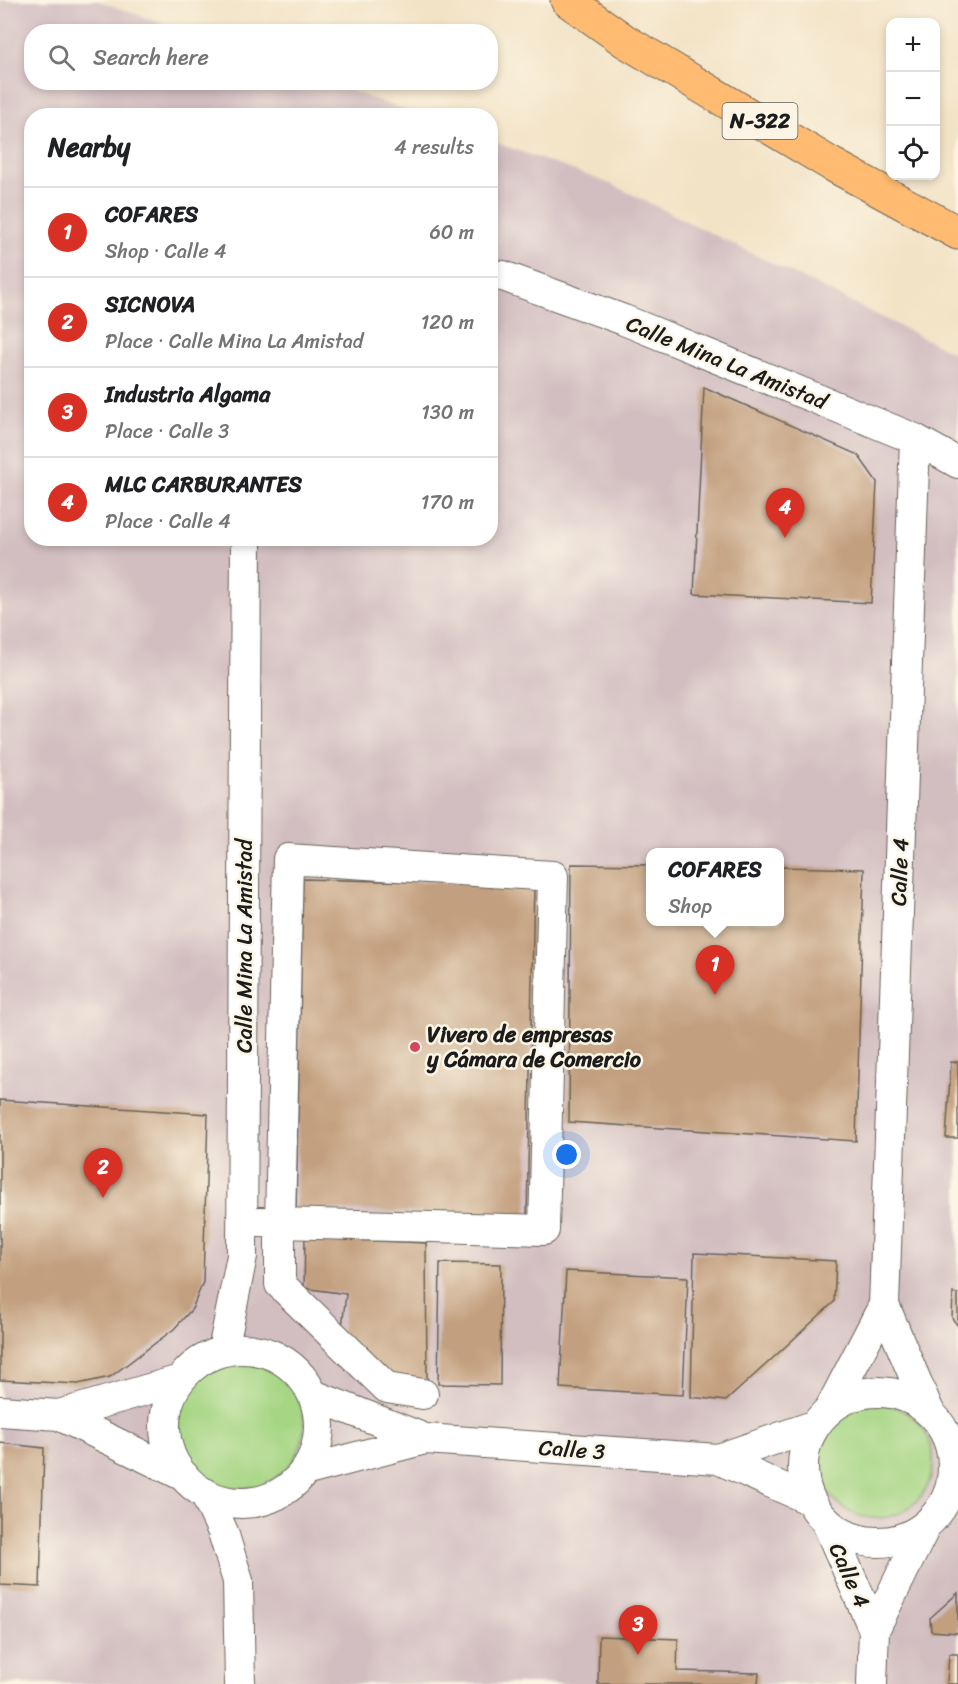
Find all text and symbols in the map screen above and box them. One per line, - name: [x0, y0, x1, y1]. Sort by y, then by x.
- map controls: [886, 18, 940, 180]
- button: +: [886, 18, 940, 72]
- search box: [24, 24, 498, 90]
- text: Search here: [93, 38, 209, 77]
- icon: search: [45, 41, 78, 74]
- button: −: [886, 72, 940, 126]
- road number: N-322: [722, 103, 798, 139]
- text: Nearby: [48, 124, 130, 170]
- button: locate: [886, 126, 940, 180]
- text: 4 results: [394, 130, 474, 165]
- text: COFARES: [105, 195, 198, 234]
- text: 1: [63, 215, 72, 250]
- text: 60 m: [429, 215, 474, 250]
- text: Shop · Calle 4: [105, 234, 226, 269]
- text: SICNOVA: [105, 285, 195, 324]
- street label: Calle Mina La Amistad: [620, 304, 835, 421]
- text: 2: [62, 305, 73, 340]
- text: 120 m: [421, 305, 474, 340]
- text: Place · Calle Mina La Amistad: [105, 324, 363, 359]
- text: Industria Algama: [105, 375, 270, 414]
- text: 3: [62, 395, 73, 430]
- text: 130 m: [421, 395, 474, 430]
- text: Place · Calle 3: [105, 414, 229, 449]
- text: MLC CARBURANTES: [105, 465, 302, 504]
- text: 4: [61, 485, 74, 520]
- text: 170 m: [421, 485, 474, 520]
- pin: 4: [766, 488, 804, 538]
- text: Place · Calle 4: [105, 504, 231, 539]
- street label: Calle 4: [879, 837, 920, 907]
- street label: Calle Mina La Amistad: [225, 838, 264, 1053]
- popup: [646, 848, 784, 926]
- text: COFARES: [668, 850, 762, 889]
- text: Shop: [668, 889, 712, 924]
- pin: 1: [696, 946, 734, 995]
- place label: Vivero de empresas y Cámara de Comercio: [426, 1015, 642, 1079]
- marker: Vivero de empresas y Cámara de Comercio: [408, 1040, 422, 1054]
- your location: [552, 1140, 581, 1169]
- pin: 2: [84, 1148, 122, 1198]
- street label: Calle 3: [537, 1428, 606, 1471]
- street label: Calle 4: [818, 1536, 881, 1614]
- pin: 3: [618, 1606, 658, 1655]

